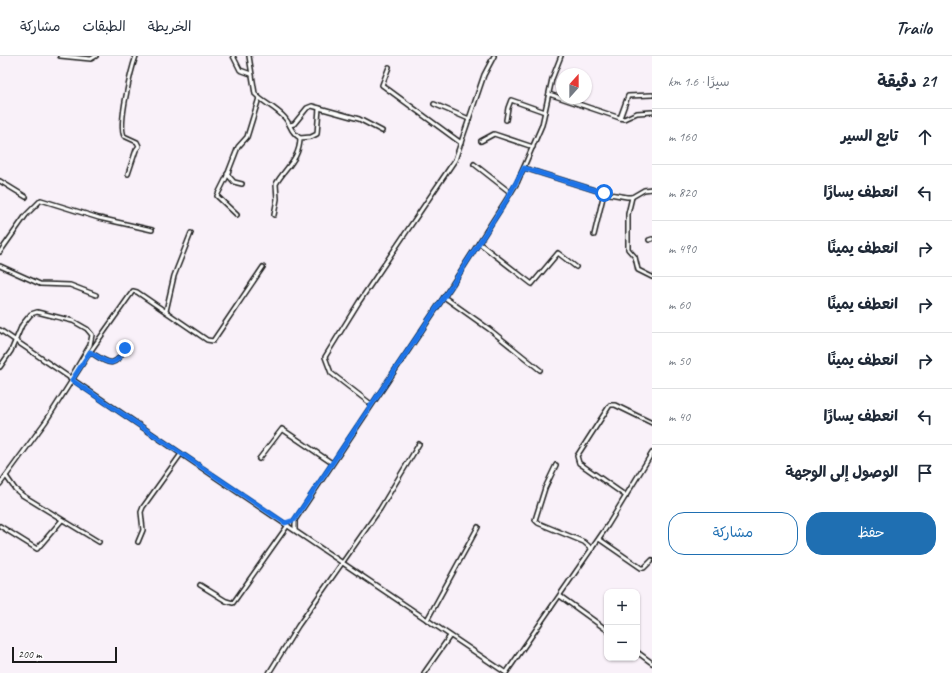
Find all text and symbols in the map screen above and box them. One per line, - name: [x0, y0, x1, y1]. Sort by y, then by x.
- text: Trailo: [896, 16, 932, 40]
- text: مشاركة: [20, 18, 60, 35]
- text: الطبقات: [82, 18, 126, 35]
- text: الخريطة: [148, 18, 191, 35]
- north arrow: [556, 68, 592, 104]
- text: 21 دقيقة: [877, 71, 936, 92]
- text: سيرًا · 1.6 km: [668, 74, 729, 90]
- icon: ahead: [914, 126, 936, 148]
- text: تابع السير: [841, 127, 898, 146]
- text: 160 m: [668, 129, 696, 145]
- icon: left: [914, 182, 936, 204]
- text: انعطف يسارًا: [823, 183, 898, 202]
- route start: [595, 184, 613, 202]
- text: 820 m: [668, 185, 696, 201]
- icon: right: [914, 238, 936, 260]
- text: انعطف يمينًا: [827, 239, 898, 258]
- text: 490 m: [668, 241, 696, 257]
- icon: right: [914, 294, 936, 316]
- text: انعطف يمينًا: [827, 295, 898, 314]
- text: 60 m: [668, 297, 690, 313]
- route end: [116, 339, 134, 357]
- icon: right: [914, 350, 936, 372]
- text: انعطف يمينًا: [827, 351, 898, 370]
- text: 50 m: [668, 353, 690, 369]
- icon: left: [914, 406, 936, 428]
- text: انعطف يسارًا: [823, 407, 898, 426]
- text: 40 m: [668, 409, 690, 425]
- icon: arrive: [914, 462, 936, 484]
- text: الوصول إلى الوجهة: [785, 463, 898, 482]
- button: مشاركة: [668, 512, 798, 555]
- button: حفظ: [806, 512, 936, 555]
- map controls: [604, 589, 640, 661]
- button: +: [604, 589, 640, 625]
- button: −: [604, 625, 640, 661]
- scale bar: [12, 645, 117, 664]
- text: 200 m: [18, 647, 42, 661]

